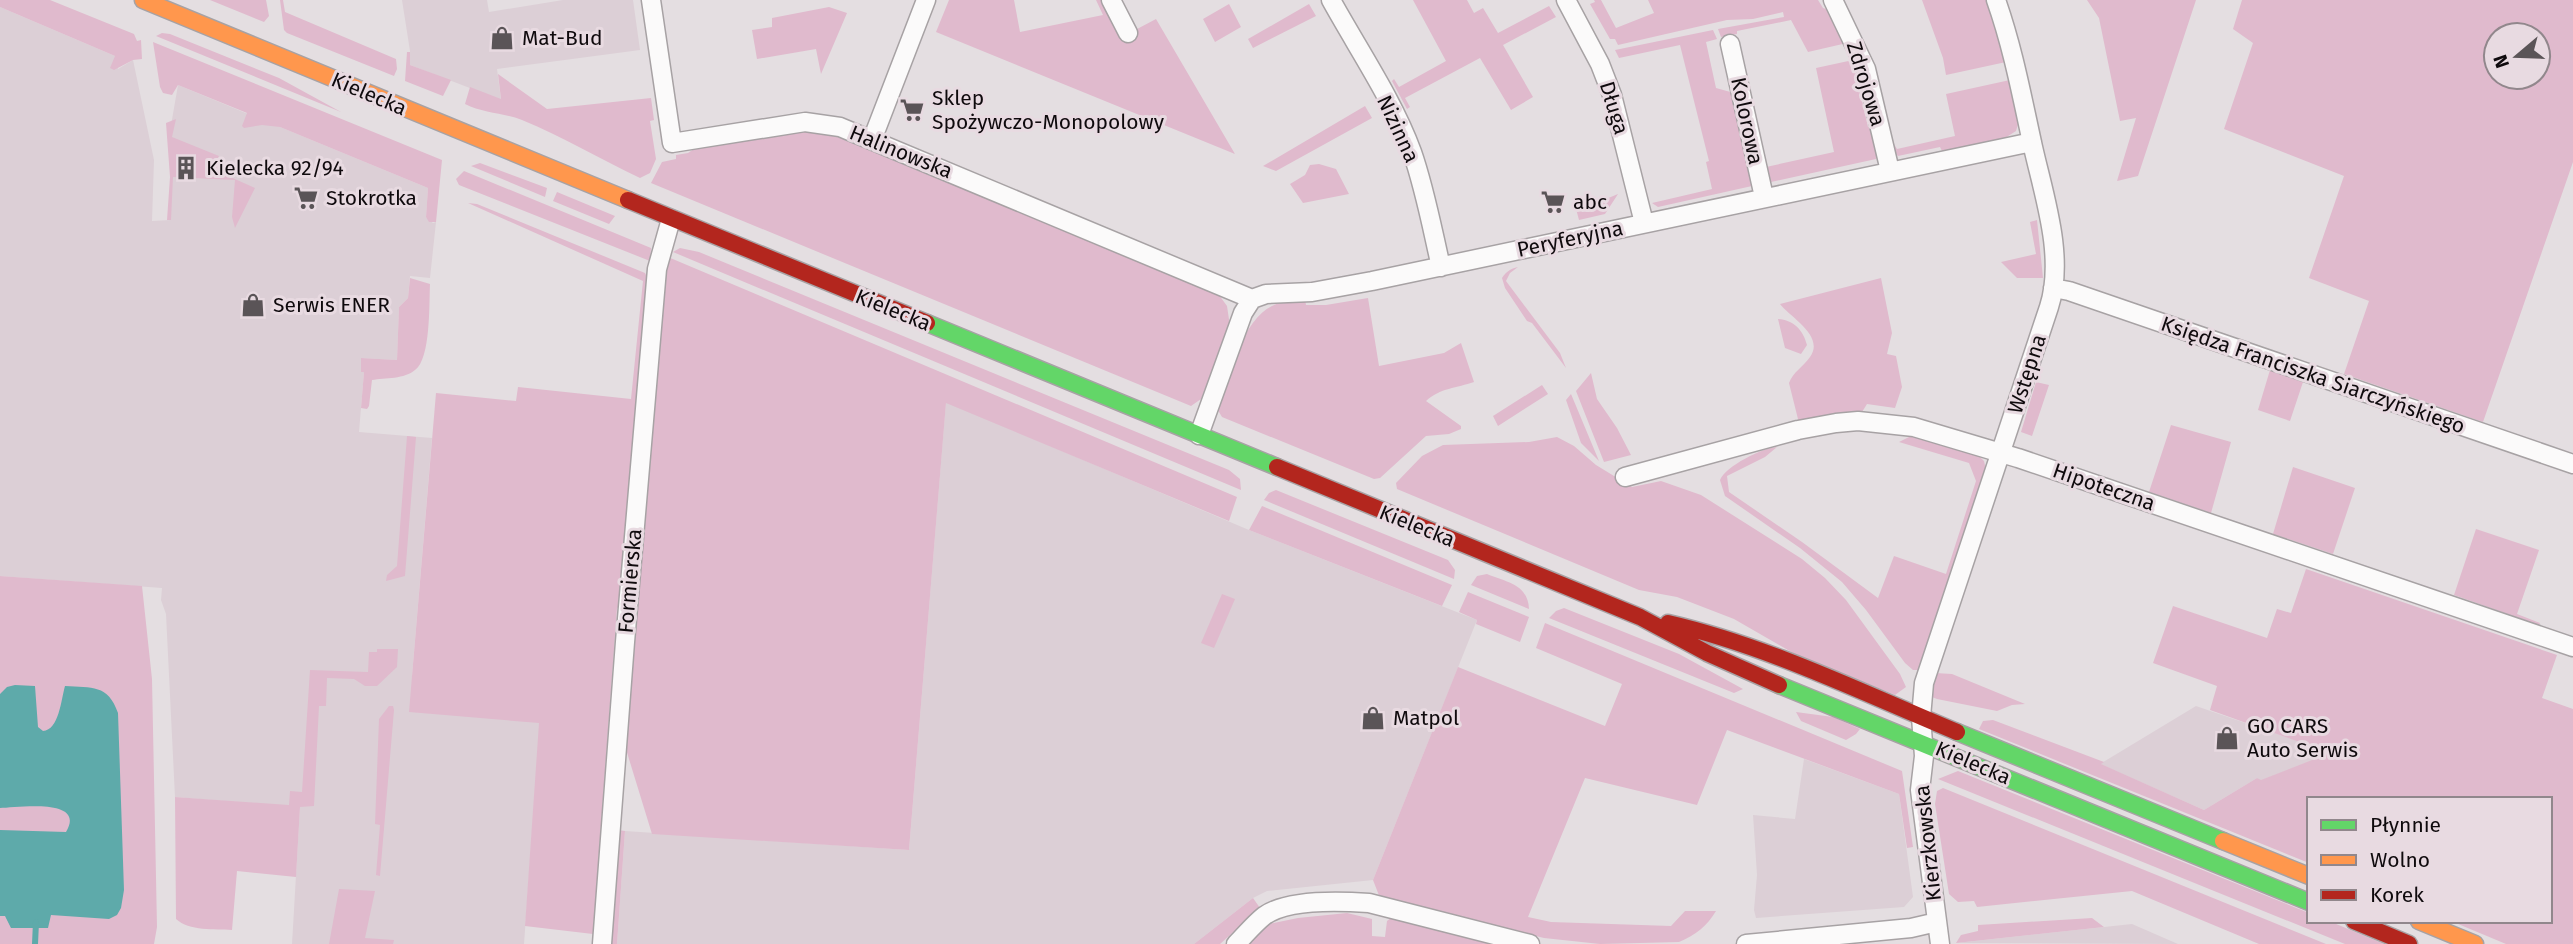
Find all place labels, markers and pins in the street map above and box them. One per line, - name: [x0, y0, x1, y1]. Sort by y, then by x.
- shop icon: Mat-Bud: [488, 24, 516, 52]
- place label: Mat-Bud: [522, 25, 603, 51]
- place label: Sklep Spożywczo-Monopolowy: [932, 85, 1165, 135]
- supermarket icon: Sklep Spożywczo-Monopolowy: [898, 96, 926, 124]
- building icon: Kielecka 92/94: [172, 154, 200, 182]
- place label: Kielecka 92/94: [206, 155, 344, 181]
- supermarket icon: Stokrotka: [292, 184, 320, 212]
- place label: Stokrotka: [326, 185, 417, 211]
- supermarket icon: abc: [1539, 188, 1567, 216]
- place label: abc: [1573, 189, 1607, 215]
- shop icon: Serwis ENER: [239, 291, 267, 319]
- place label: Serwis ENER: [273, 292, 390, 318]
- shop icon: Matpol: [1359, 704, 1387, 732]
- place label: Matpol: [1393, 705, 1459, 731]
- place label: GO CARS Auto Serwis: [2247, 713, 2358, 763]
- shop icon: GO CARS Auto Serwis: [2213, 724, 2241, 752]

